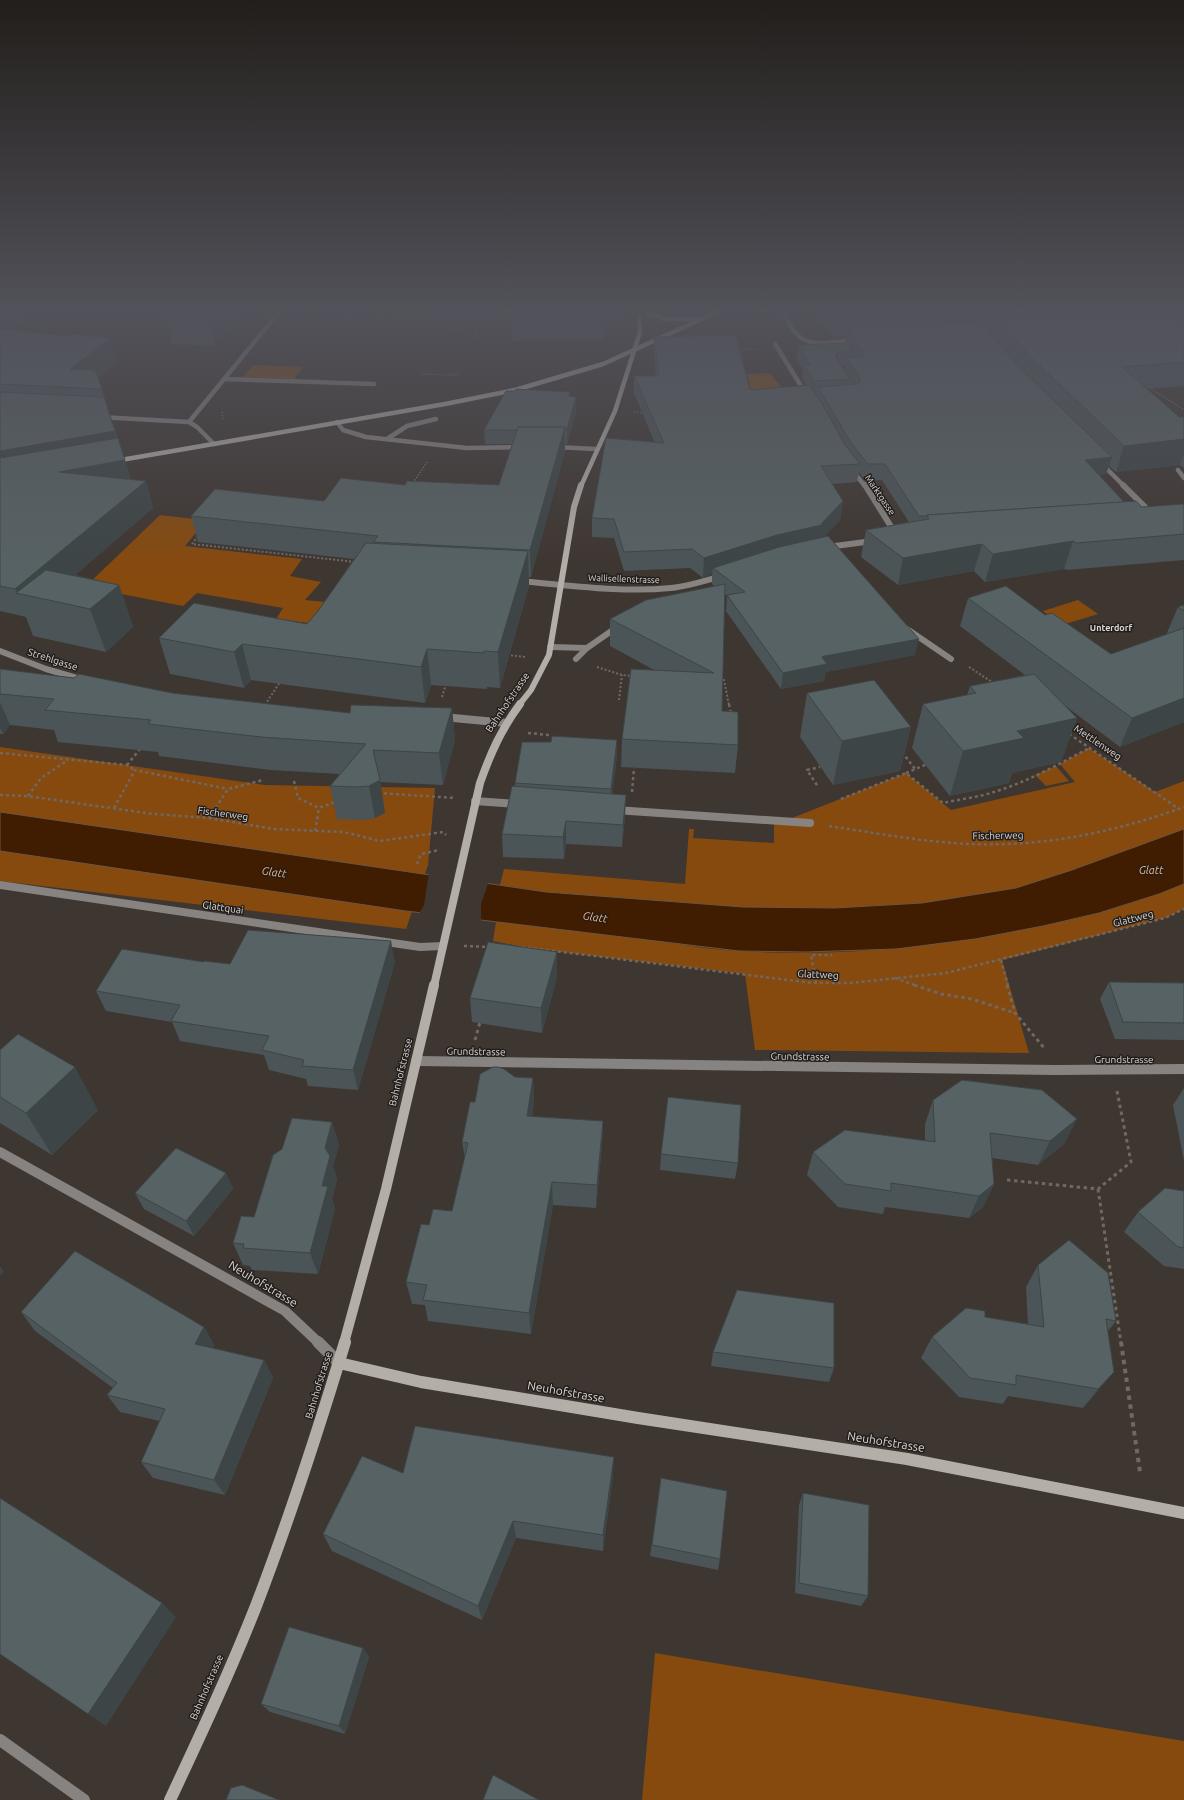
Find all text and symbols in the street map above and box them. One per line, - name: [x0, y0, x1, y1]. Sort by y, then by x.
- street label: Marktgasse: [863, 473, 897, 517]
- street label: Wallisellenstrasse: [588, 573, 660, 585]
- district label: Unterdorf: [1090, 623, 1132, 633]
- street label: Strehlgasse: [26, 646, 79, 673]
- street label: Bahnhofstrasse: [483, 670, 531, 734]
- street label: Mettlenweg: [1072, 722, 1124, 762]
- street label: Fischerweg: [197, 805, 249, 822]
- street label: Fischerweg: [972, 830, 1024, 841]
- water label: Glatt: [261, 864, 288, 880]
- water label: Glatt: [1139, 864, 1164, 876]
- street label: Glattquai: [202, 899, 244, 916]
- street label: Glattweg: [1112, 908, 1154, 929]
- water label: Glatt: [582, 909, 609, 925]
- street label: Glattweg: [797, 968, 839, 981]
- street label: Bahnhofstrasse: [387, 1037, 414, 1107]
- street label: Grundstrasse: [446, 1045, 506, 1058]
- street label: Grundstrasse: [770, 1050, 830, 1063]
- street label: Grundstrasse: [1094, 1054, 1154, 1065]
- street label: Neuhofstrasse: [226, 1258, 300, 1309]
- street label: Bahnhofstrasse: [303, 1350, 334, 1420]
- street label: Neuhofstrasse: [526, 1378, 606, 1405]
- street label: Neuhofstrasse: [846, 1429, 926, 1454]
- street label: Bahnhofstrasse: [188, 1653, 225, 1721]

